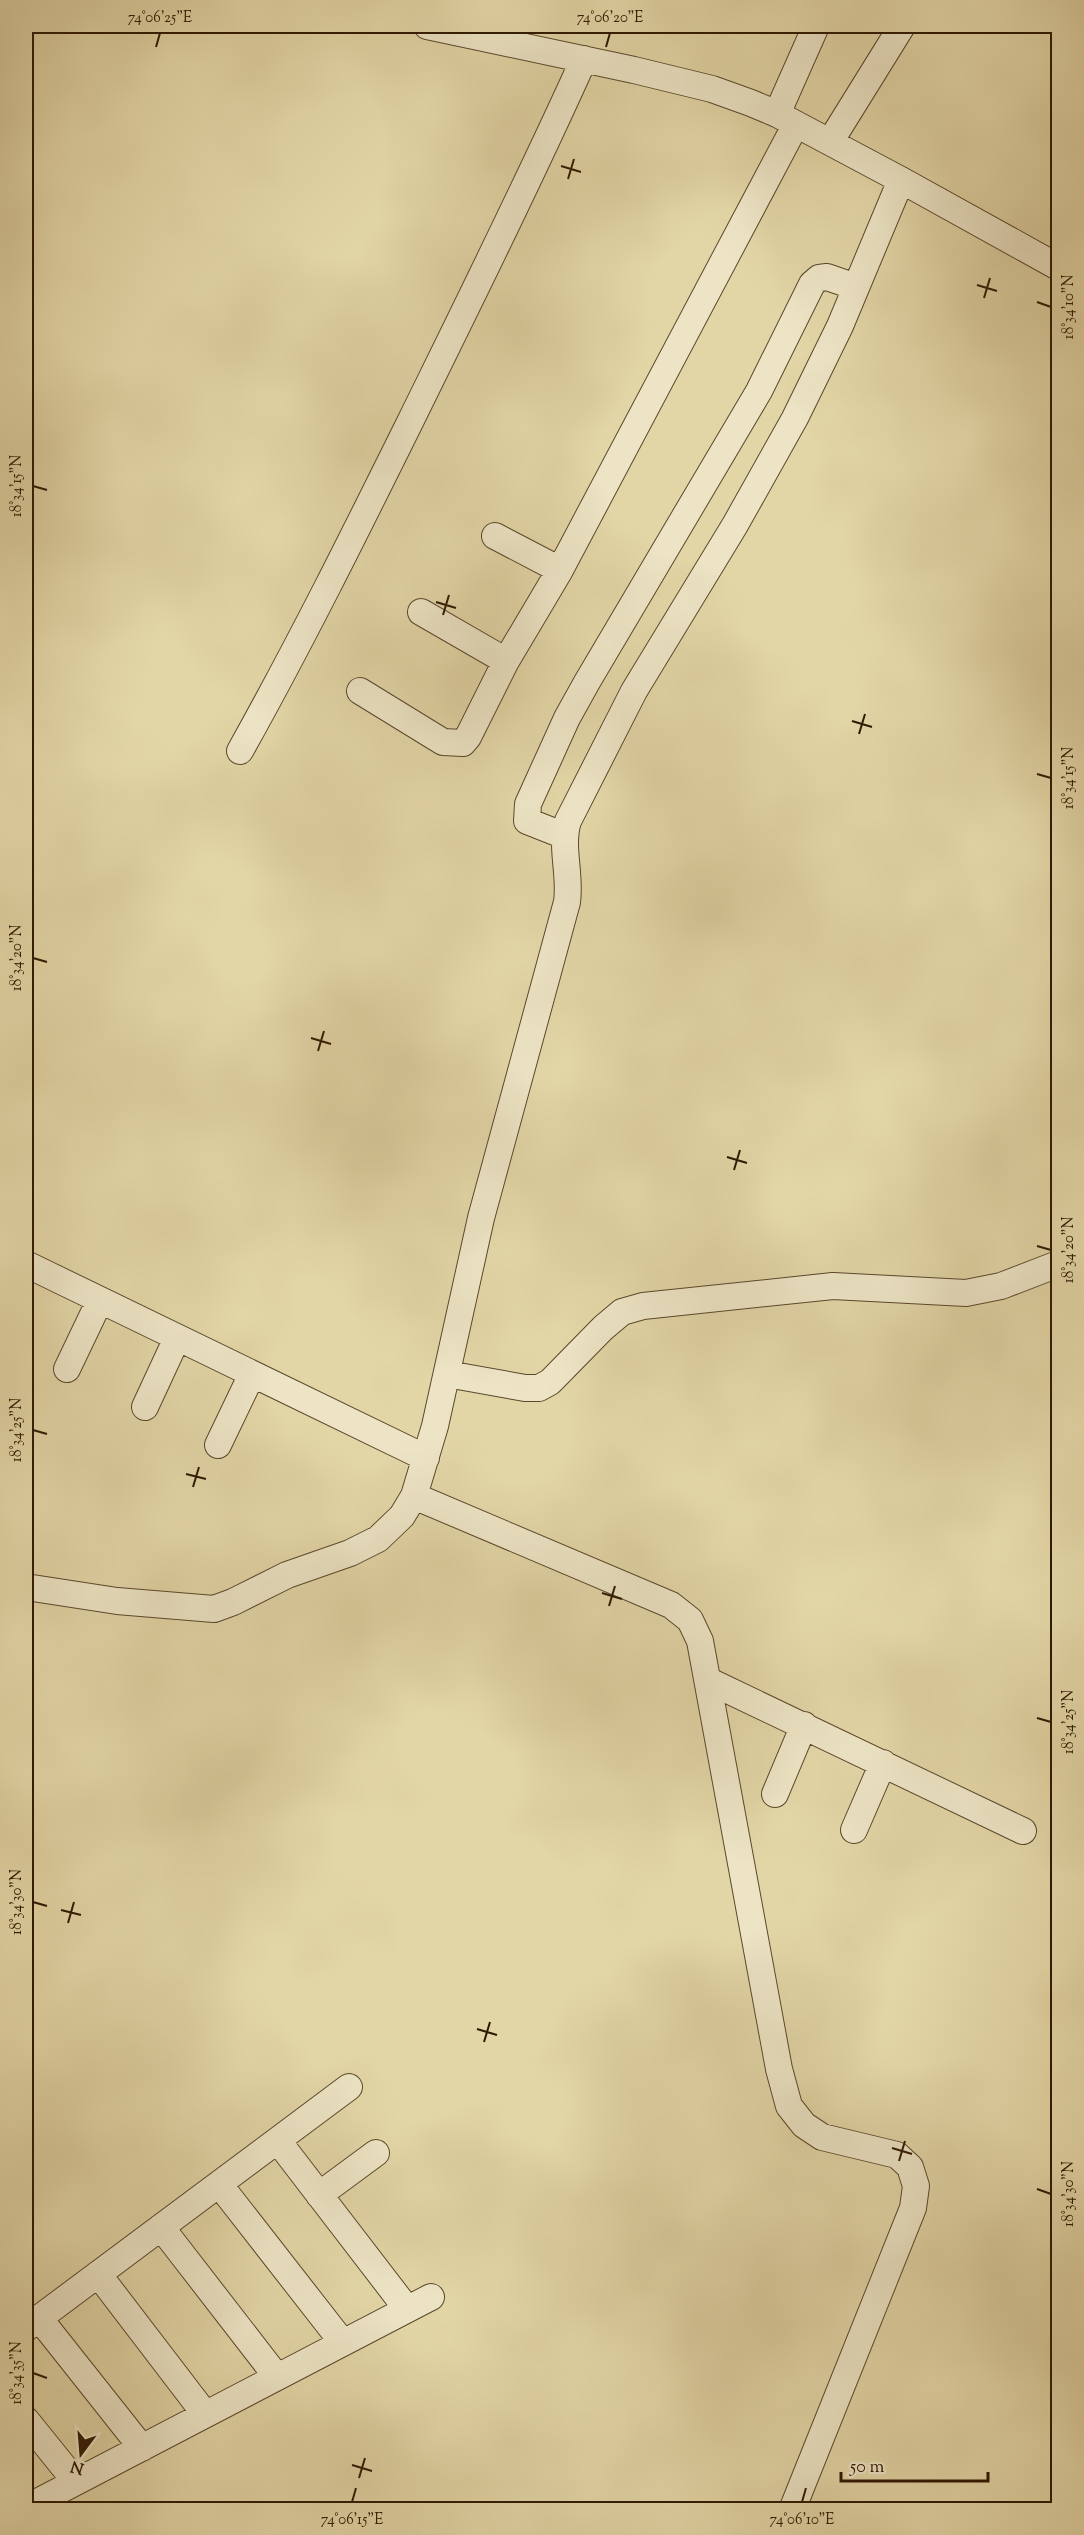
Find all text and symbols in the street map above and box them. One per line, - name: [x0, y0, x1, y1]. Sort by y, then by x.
- text: 74°06'25"E: [128, 8, 192, 29]
- text: 74°06'20"E: [577, 8, 643, 29]
- text: 18°34'10"N: [1059, 275, 1080, 339]
- text: 18°34'15"N: [7, 455, 28, 517]
- text: 18°34'15"N: [1059, 747, 1080, 809]
- text: 18°34'20"N: [7, 925, 28, 991]
- text: 18°34'20"N: [1059, 1217, 1080, 1283]
- text: 18°34'25"N: [7, 1398, 28, 1462]
- text: 18°34'25"N: [1059, 1690, 1080, 1754]
- text: 18°34'30"N: [7, 1869, 28, 1935]
- text: 18°34'30"N: [1059, 2161, 1080, 2227]
- text: 18°34'35"N: [7, 2341, 28, 2405]
- north arrow: [51, 2424, 111, 2484]
- scale bar: [841, 2445, 988, 2483]
- text: N: [68, 2453, 87, 2479]
- text: 50 m: [849, 2455, 885, 2481]
- text: 74°06'15"E: [321, 2510, 383, 2531]
- text: 74°06'10"E: [770, 2510, 834, 2531]

